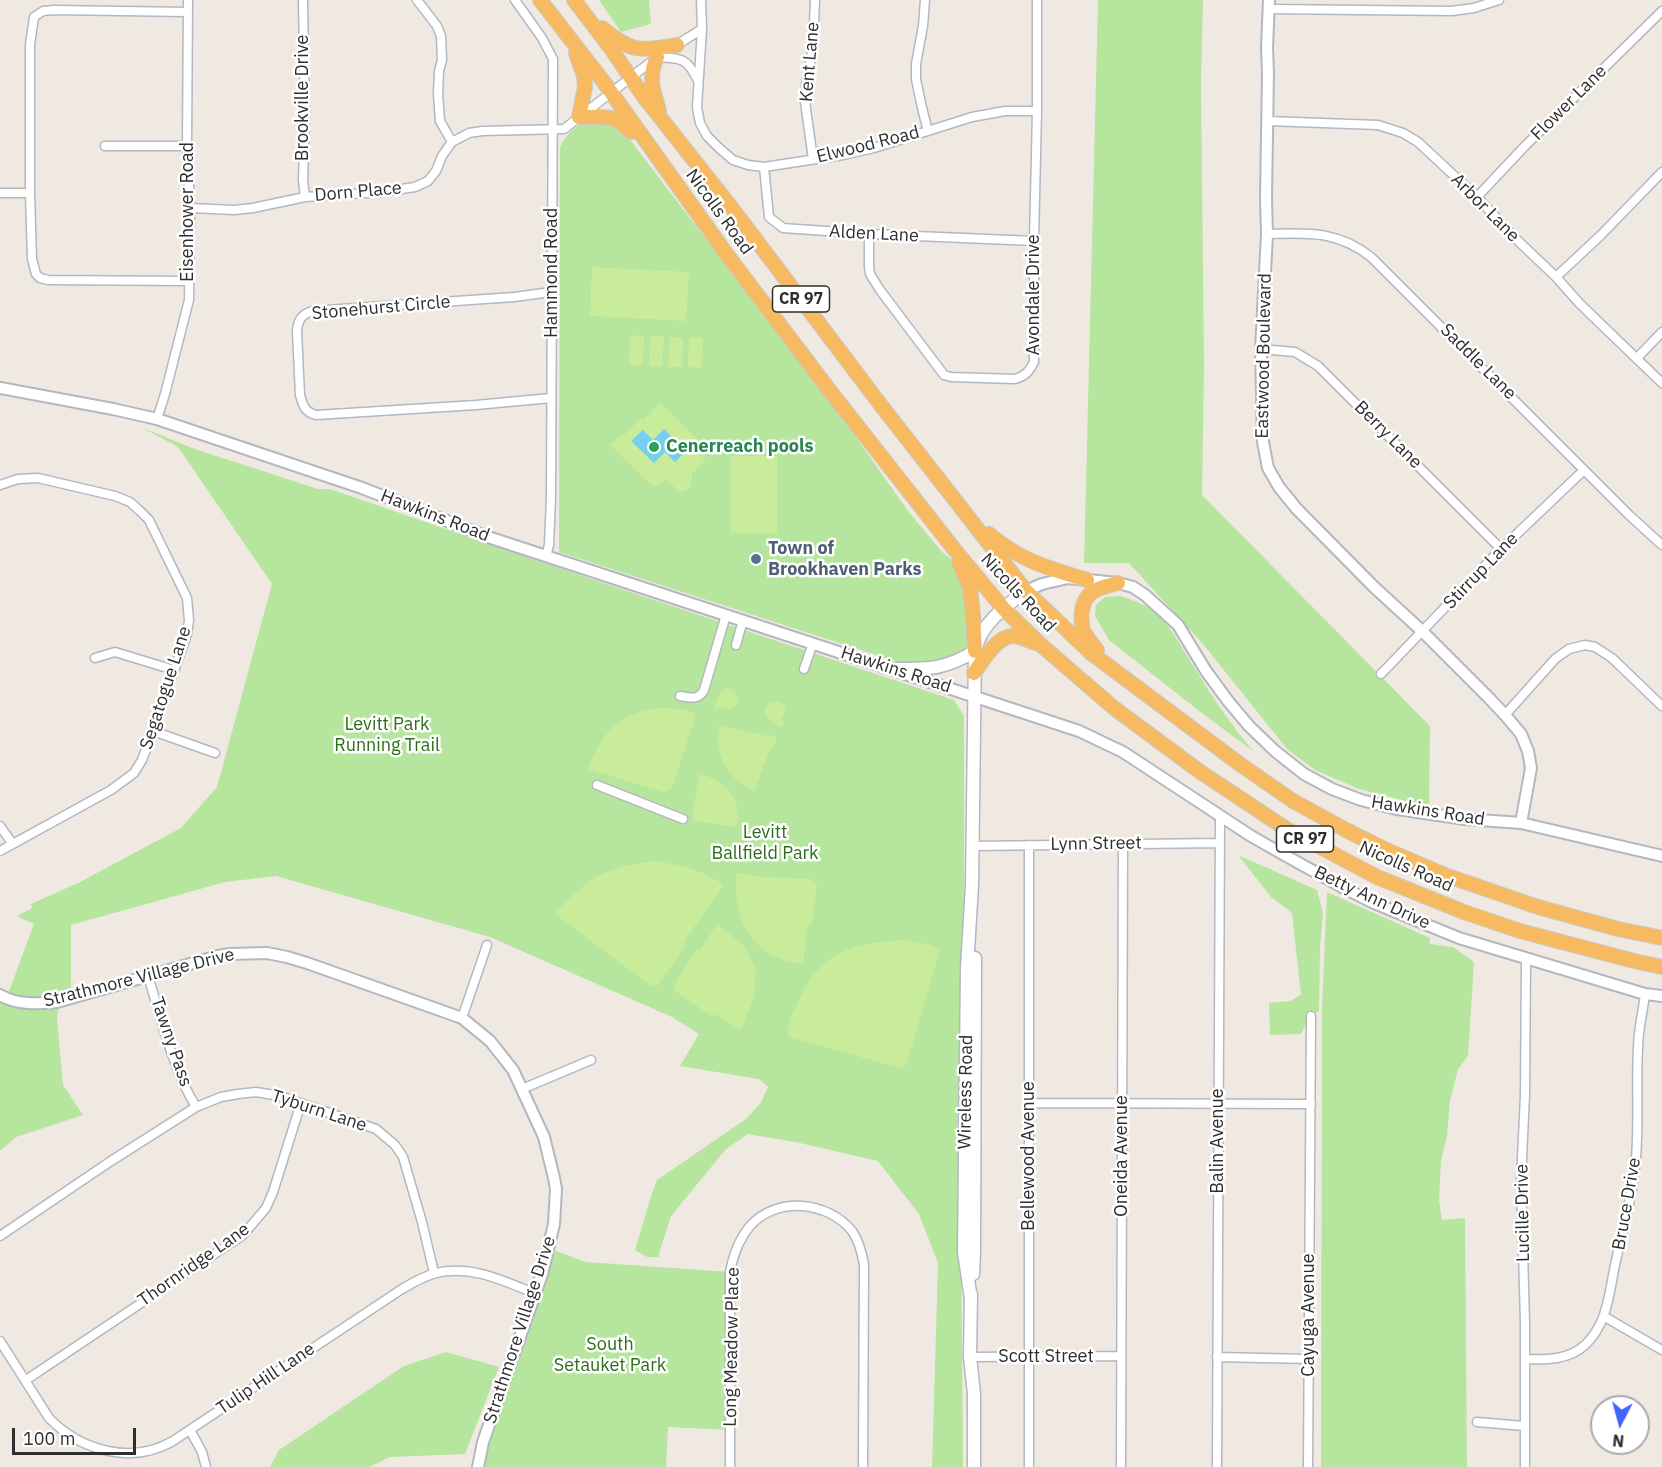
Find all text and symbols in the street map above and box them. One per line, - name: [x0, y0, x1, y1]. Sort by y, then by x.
- street label: Kent Lane: [796, 21, 824, 103]
- street label: Brookville Drive: [292, 35, 314, 161]
- street label: Flower Lane: [1527, 61, 1611, 145]
- street label: Elwood Road: [814, 122, 922, 168]
- street label: Eisenhower Road: [177, 142, 199, 282]
- street label: Nicolls Road: [681, 165, 757, 259]
- street label: Arbor Lane: [1446, 169, 1524, 247]
- street label: Dorn Place: [313, 177, 403, 207]
- street label: Hammond Road: [541, 208, 563, 338]
- street label: Alden Lane: [829, 221, 919, 247]
- street label: Avondale Drive: [1023, 234, 1045, 356]
- street label: Eastwood Boulevard: [1252, 273, 1276, 439]
- road number: CR 97: [772, 286, 830, 312]
- street label: Stonehurst Circle: [311, 291, 451, 325]
- street label: Saddle Lane: [1435, 319, 1521, 405]
- street label: Berry Lane: [1350, 397, 1426, 473]
- place label: Cenerreach pools: [666, 436, 814, 458]
- marker: Cenerreach pools: [647, 440, 661, 454]
- street label: Hawkins Road: [378, 485, 492, 547]
- street label: Stirrup Lane: [1439, 528, 1523, 614]
- place label: Town of Brookhaven Parks: [768, 538, 922, 580]
- street label: Nicolls Road: [976, 549, 1060, 637]
- marker: Town of Brookhaven Parks: [749, 552, 763, 566]
- street label: Segatogue Lane: [136, 624, 196, 752]
- street label: Hawkins Road: [838, 642, 954, 698]
- park label: Levitt Park Running Trail: [334, 714, 440, 756]
- street label: Hawkins Road: [1370, 791, 1486, 831]
- park label: Levitt Ballfield Park: [711, 822, 819, 864]
- road number: CR 97: [1276, 826, 1334, 852]
- street label: Lynn Street: [1050, 832, 1142, 856]
- street label: Nicolls Road: [1356, 837, 1456, 897]
- street label: Betty Ann Drive: [1311, 862, 1433, 934]
- street label: Strathmore Village Drive: [41, 944, 237, 1012]
- street label: Tawny Pass: [146, 994, 196, 1090]
- street label: Wireless Road: [954, 1034, 978, 1150]
- street label: Bellewood Avenue: [1018, 1081, 1040, 1231]
- street label: Tyburn Lane: [269, 1085, 369, 1137]
- street label: Balin Avenue: [1207, 1088, 1229, 1194]
- street label: Oneida Avenue: [1111, 1095, 1133, 1217]
- street label: Bruce Drive: [1608, 1156, 1646, 1252]
- street label: Lucille Drive: [1511, 1164, 1535, 1262]
- street label: Thornridge Lane: [134, 1219, 254, 1311]
- street label: Strathmore Village Drive: [479, 1233, 561, 1427]
- street label: Cayuga Avenue: [1298, 1253, 1320, 1377]
- street label: Long Meadow Place: [720, 1267, 744, 1427]
- park label: South Setauket Park: [554, 1334, 666, 1376]
- street label: Tulip Hill Lane: [213, 1338, 319, 1420]
- street label: Scott Street: [998, 1346, 1094, 1368]
- north arrow: [1590, 1395, 1650, 1455]
- scale bar: [15, 1416, 140, 1454]
- text: 100 m: [23, 1427, 75, 1450]
- text: N: [1612, 1430, 1625, 1451]

